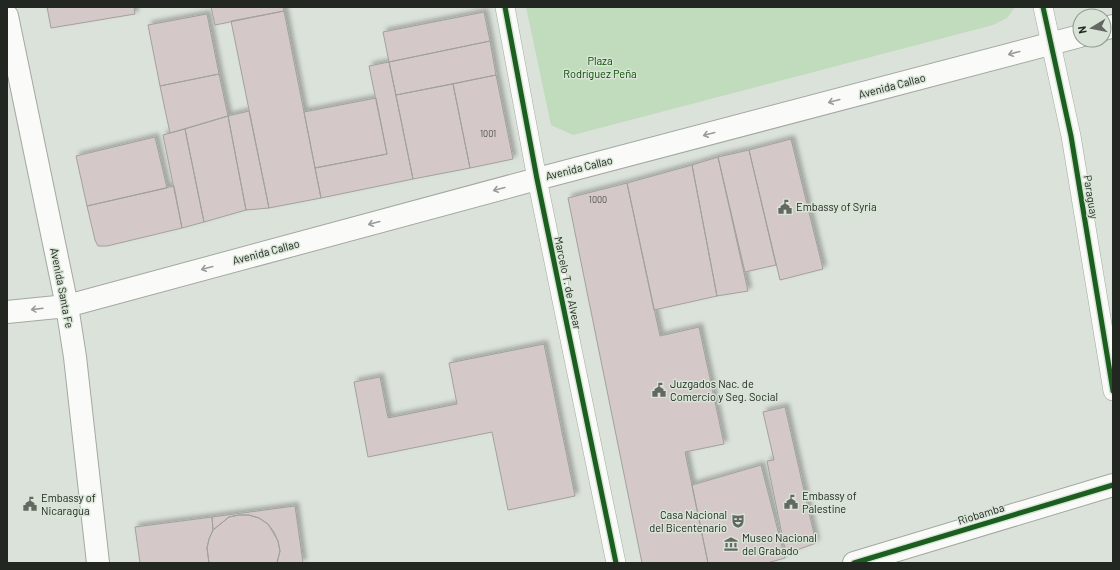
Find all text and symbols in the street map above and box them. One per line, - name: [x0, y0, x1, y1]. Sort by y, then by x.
- north arrow: [1072, 8, 1112, 48]
- text: N: [1075, 25, 1089, 35]
- one-way arrow: [1008, 50, 1021, 57]
- park label: Plaza Rodríguez Peña: [563, 54, 637, 80]
- street label: Avenida Callao: [857, 70, 927, 101]
- one-way arrow: [828, 98, 841, 105]
- house number: 1001: [480, 128, 496, 139]
- one-way arrow: [702, 131, 715, 138]
- street label: Avenida Callao: [544, 153, 614, 182]
- street label: Paraguay: [1082, 174, 1101, 220]
- one-way arrow: [493, 186, 506, 193]
- house number: 1000: [589, 194, 607, 205]
- public building icon: Embassy of Syria: [777, 199, 793, 215]
- place label: Embassy of Syria: [796, 200, 877, 213]
- one-way arrow: [367, 220, 380, 227]
- street label: Marcelo T. de Alvear: [552, 235, 585, 331]
- street label: Avenida Callao: [231, 236, 301, 267]
- street label: Avenida Santa Fe: [48, 247, 77, 329]
- one-way arrow: [201, 264, 214, 272]
- one-way arrow: [31, 305, 44, 313]
- place label: Juzgados Nac. de Comercio y Seg. Social: [670, 377, 778, 403]
- public building icon: Juzgados Nac. de Comercio y Seg. Social: [651, 382, 667, 398]
- place label: Embassy of Palestine: [802, 489, 857, 515]
- place label: Embassy of Nicaragua: [41, 491, 96, 517]
- public building icon: Embassy of Palestine: [783, 494, 799, 510]
- public building icon: Embassy of Nicaragua: [22, 496, 38, 512]
- street label: Riobamba: [956, 500, 1006, 527]
- place label: Casa Nacional del Bicentenario: [649, 508, 727, 534]
- theatre icon: Casa Nacional del Bicentenario: [730, 513, 746, 529]
- place label: Museo Nacional del Grabado: [742, 531, 817, 557]
- museum icon: Museo Nacional del Grabado: [723, 536, 739, 552]

